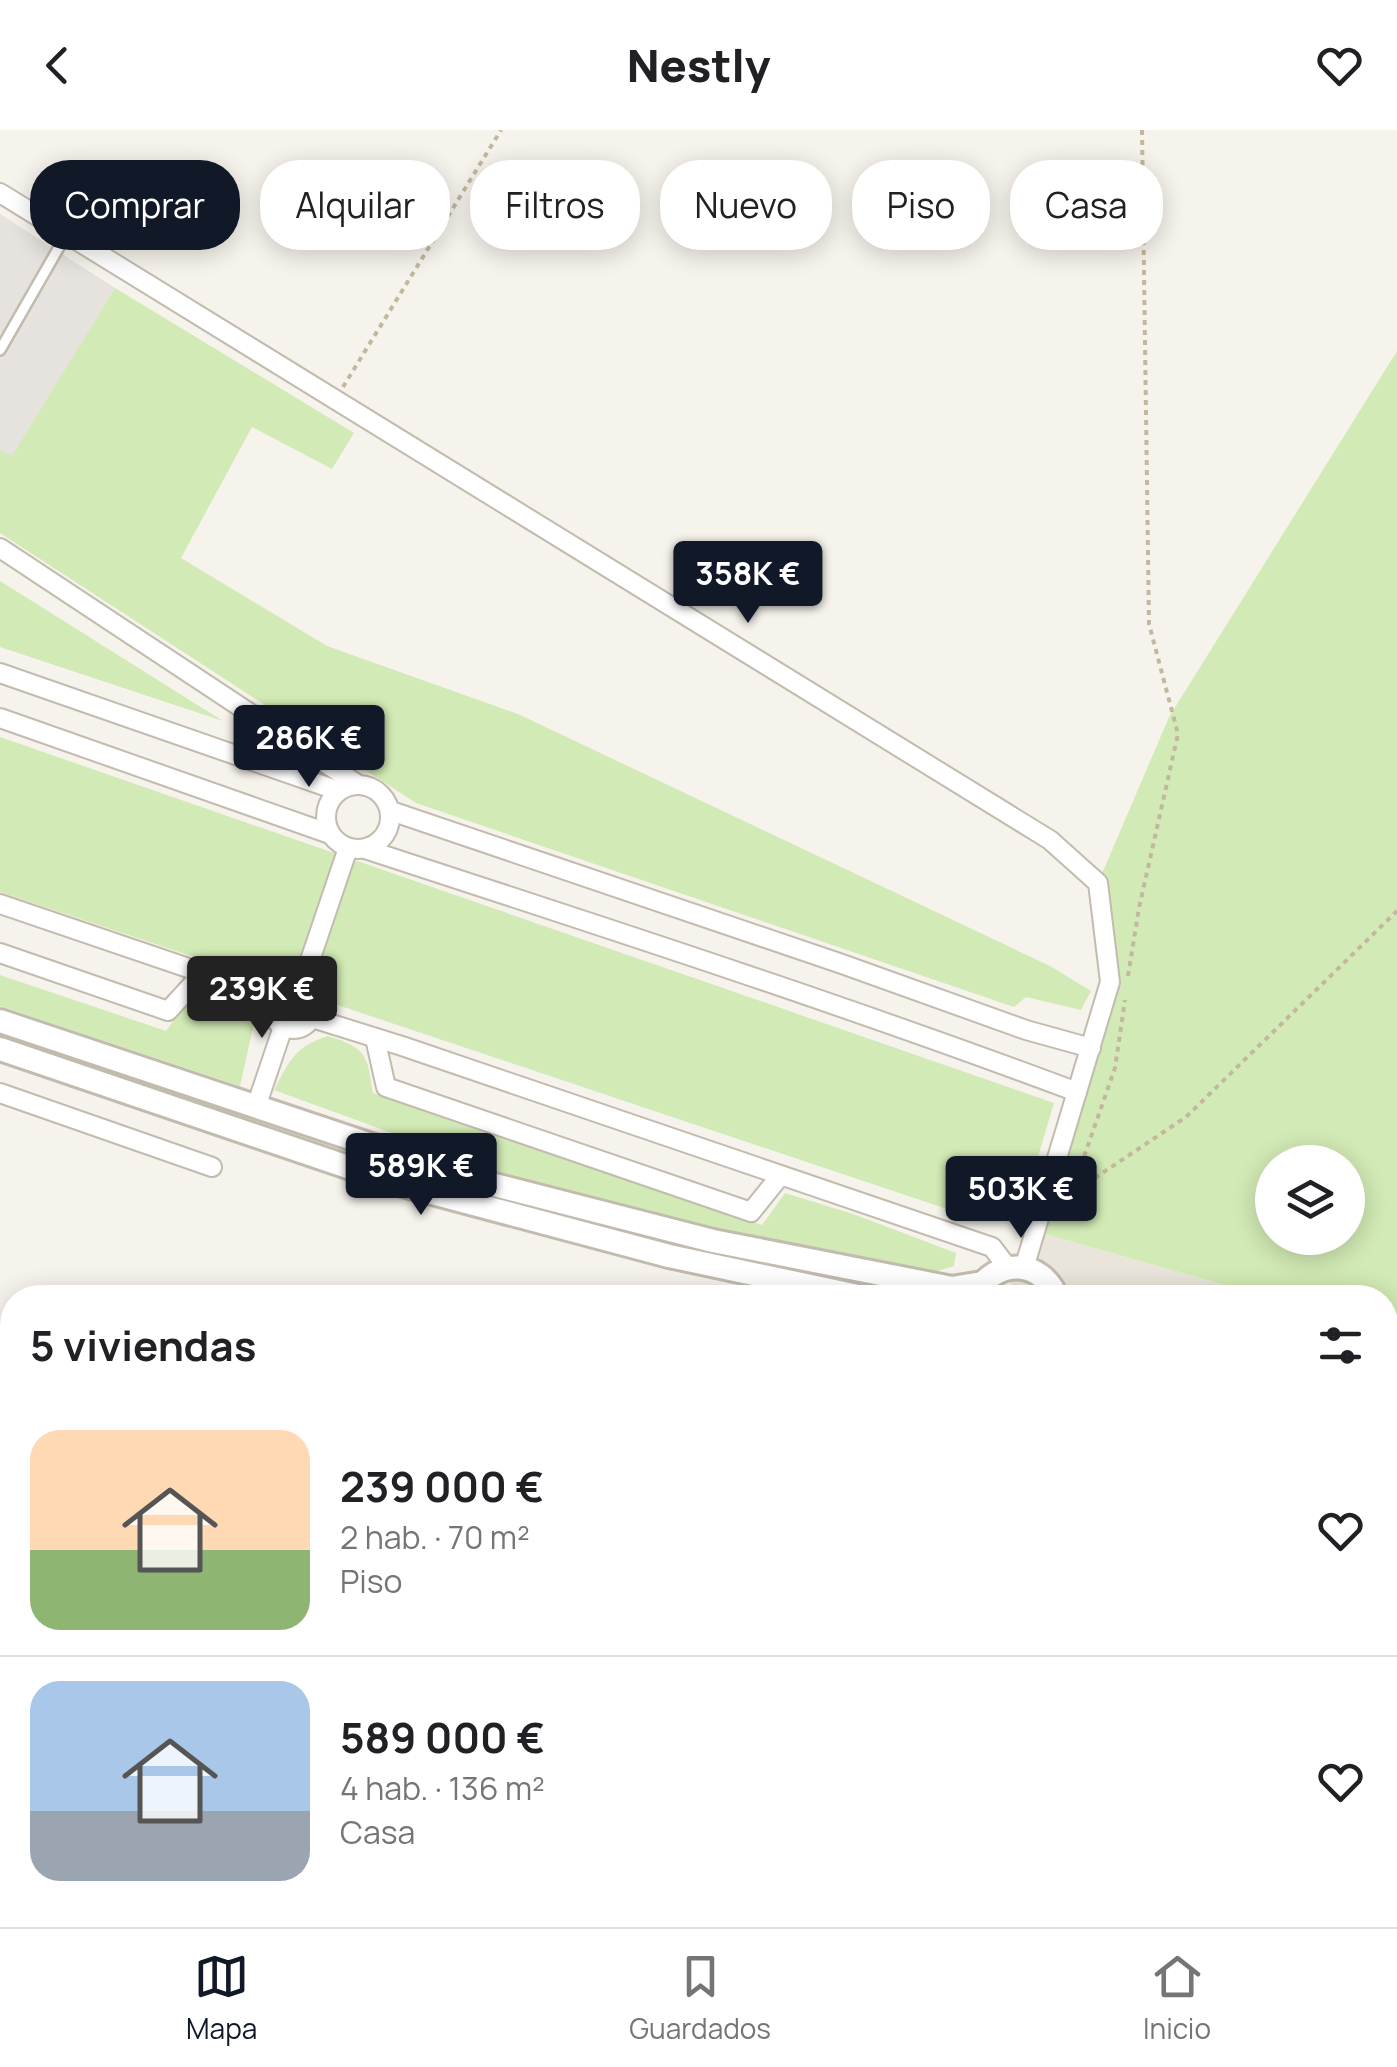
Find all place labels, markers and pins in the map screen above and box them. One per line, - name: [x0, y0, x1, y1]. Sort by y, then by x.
- pin: 358K €: [667, 541, 829, 626]
- pin: 286K €: [228, 705, 390, 790]
- pin: 239K €: [181, 956, 343, 1041]
- pin: 589K €: [340, 1133, 502, 1218]
- pin: 503K €: [940, 1156, 1102, 1241]

